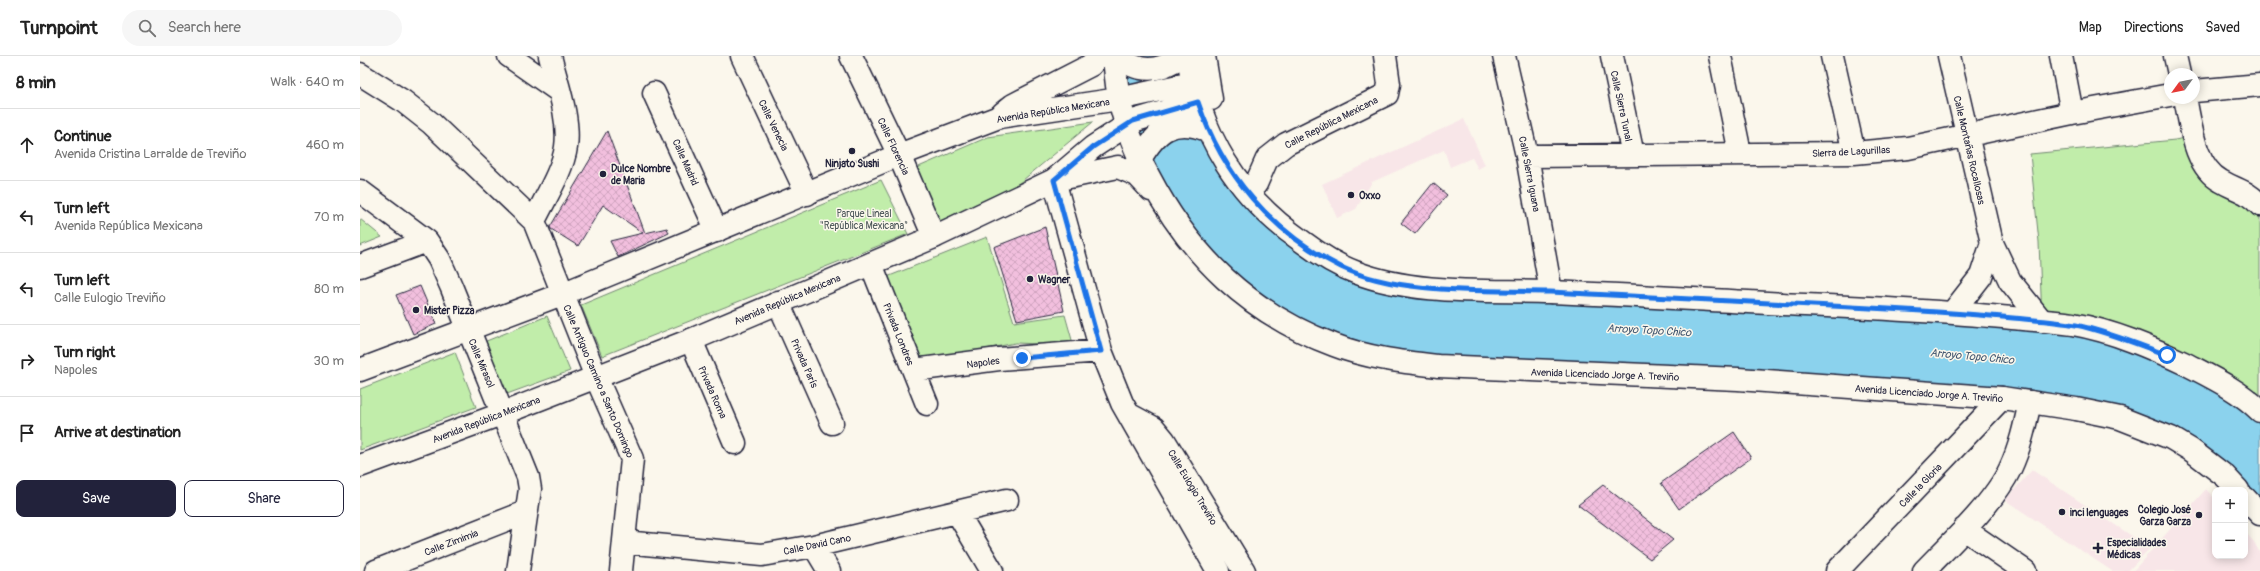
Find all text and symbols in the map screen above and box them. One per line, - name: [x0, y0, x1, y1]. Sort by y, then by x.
- search box: [122, 10, 402, 46]
- text: Turnpoint: [20, 16, 98, 40]
- icon: search: [136, 17, 158, 39]
- text: Search here: [168, 18, 241, 37]
- text: Map: [2079, 19, 2102, 36]
- text: Directions: [2124, 19, 2183, 36]
- text: Saved: [2205, 19, 2240, 36]
- north arrow: [2164, 68, 2200, 104]
- street label: Calle Sierra Tunal: [1608, 70, 1634, 143]
- text: 8 min: [16, 72, 56, 93]
- text: Walk · 640 m: [270, 74, 344, 90]
- street label: Calle República Mexicana: [1283, 94, 1380, 152]
- street label: Calle Montañas Rocallosas: [1951, 95, 1987, 206]
- street label: Avenida República Mexicana: [996, 96, 1111, 126]
- street label: Calle Venecia: [756, 98, 791, 153]
- street label: Calle Florencia: [875, 116, 912, 177]
- text: Continue: [54, 127, 112, 146]
- icon: ahead: [16, 134, 38, 156]
- street label: Calle Sierra Iguana: [1516, 135, 1542, 213]
- text: 460 m: [306, 137, 344, 153]
- street label: Calle Madrid: [670, 137, 701, 188]
- street label: Sierra de Lagurillas: [1812, 144, 1891, 160]
- text: Avenida Cristina Larralde de Treviño: [54, 146, 247, 162]
- marker: Ninjato Sushi: [847, 146, 857, 156]
- place label: Ninjato Sushi: [825, 158, 879, 170]
- place label: Dulce Nombre de Maria: [611, 163, 672, 187]
- marker: Dulce Nombre de Maria: [598, 169, 608, 179]
- marker: Oxxo: [1346, 190, 1356, 200]
- place label: Oxxo: [1359, 190, 1381, 202]
- text: Turn left: [54, 199, 110, 218]
- icon: left: [16, 206, 38, 228]
- park label: Parque Lineal "República Mexicana": [820, 208, 908, 232]
- text: 70 m: [314, 209, 344, 225]
- text: Avenida República Mexicana: [54, 218, 203, 234]
- text: Turn left: [54, 271, 110, 290]
- street label: Avenida República Mexicana: [732, 272, 843, 328]
- marker: Wagner: [1025, 274, 1035, 284]
- place label: Wagner: [1038, 274, 1071, 286]
- icon: left: [16, 278, 38, 300]
- text: 80 m: [314, 281, 344, 297]
- text: Calle Eulogio Treviño: [54, 290, 166, 306]
- street label: Privada Londres: [880, 301, 916, 368]
- street label: Calle Antiguo Camino a Santo Domingo: [560, 303, 636, 460]
- marker: Mister Pizza: [411, 305, 421, 315]
- place label: Mister Pizza: [424, 305, 475, 317]
- water label: Arroyo Topo Chico: [1607, 322, 1692, 339]
- street label: Calle Mirasol: [465, 337, 497, 390]
- street label: Privada París: [788, 337, 820, 390]
- text: Turn right: [54, 343, 115, 362]
- water label: Arroyo Topo Chico: [1929, 346, 2016, 367]
- route start: [2158, 346, 2176, 364]
- route end: [1013, 349, 1031, 367]
- icon: right: [16, 350, 38, 372]
- text: 30 m: [314, 353, 344, 369]
- street label: Napoles: [966, 355, 1001, 371]
- text: Napoles: [54, 362, 97, 378]
- street label: Privada Roma: [695, 364, 729, 421]
- street label: Avenida Licenciado Jorge A. Treviño: [1531, 366, 1680, 384]
- street label: Avenida Licenciado Jorge A. Treviño: [1854, 383, 2004, 405]
- street label: Avenida República Mexicana: [431, 394, 542, 446]
- icon: arrive: [16, 422, 38, 444]
- text: Arrive at destination: [54, 423, 181, 442]
- street label: Calle Eulogio Treviño: [1165, 448, 1220, 528]
- street label: Calle la Gloria: [1897, 461, 1945, 510]
- button: Save: [16, 480, 176, 517]
- button: Share: [184, 480, 344, 517]
- map controls: [2212, 487, 2248, 559]
- button: +: [2212, 487, 2248, 523]
- place label: Colegio José Garza Garza: [2138, 504, 2192, 528]
- marker: inci lenguages: [2057, 507, 2067, 517]
- place label: inci lenguages: [2070, 507, 2129, 519]
- marker: Colegio José Garza Garza: [2194, 510, 2204, 520]
- button: −: [2212, 523, 2248, 559]
- street label: Calle Zimimia: [423, 527, 480, 559]
- street label: Calle David Cano: [782, 532, 853, 558]
- place label: Especialidades Médicas: [2107, 537, 2166, 561]
- marker: Especialidades Médicas: [2092, 542, 2104, 554]

